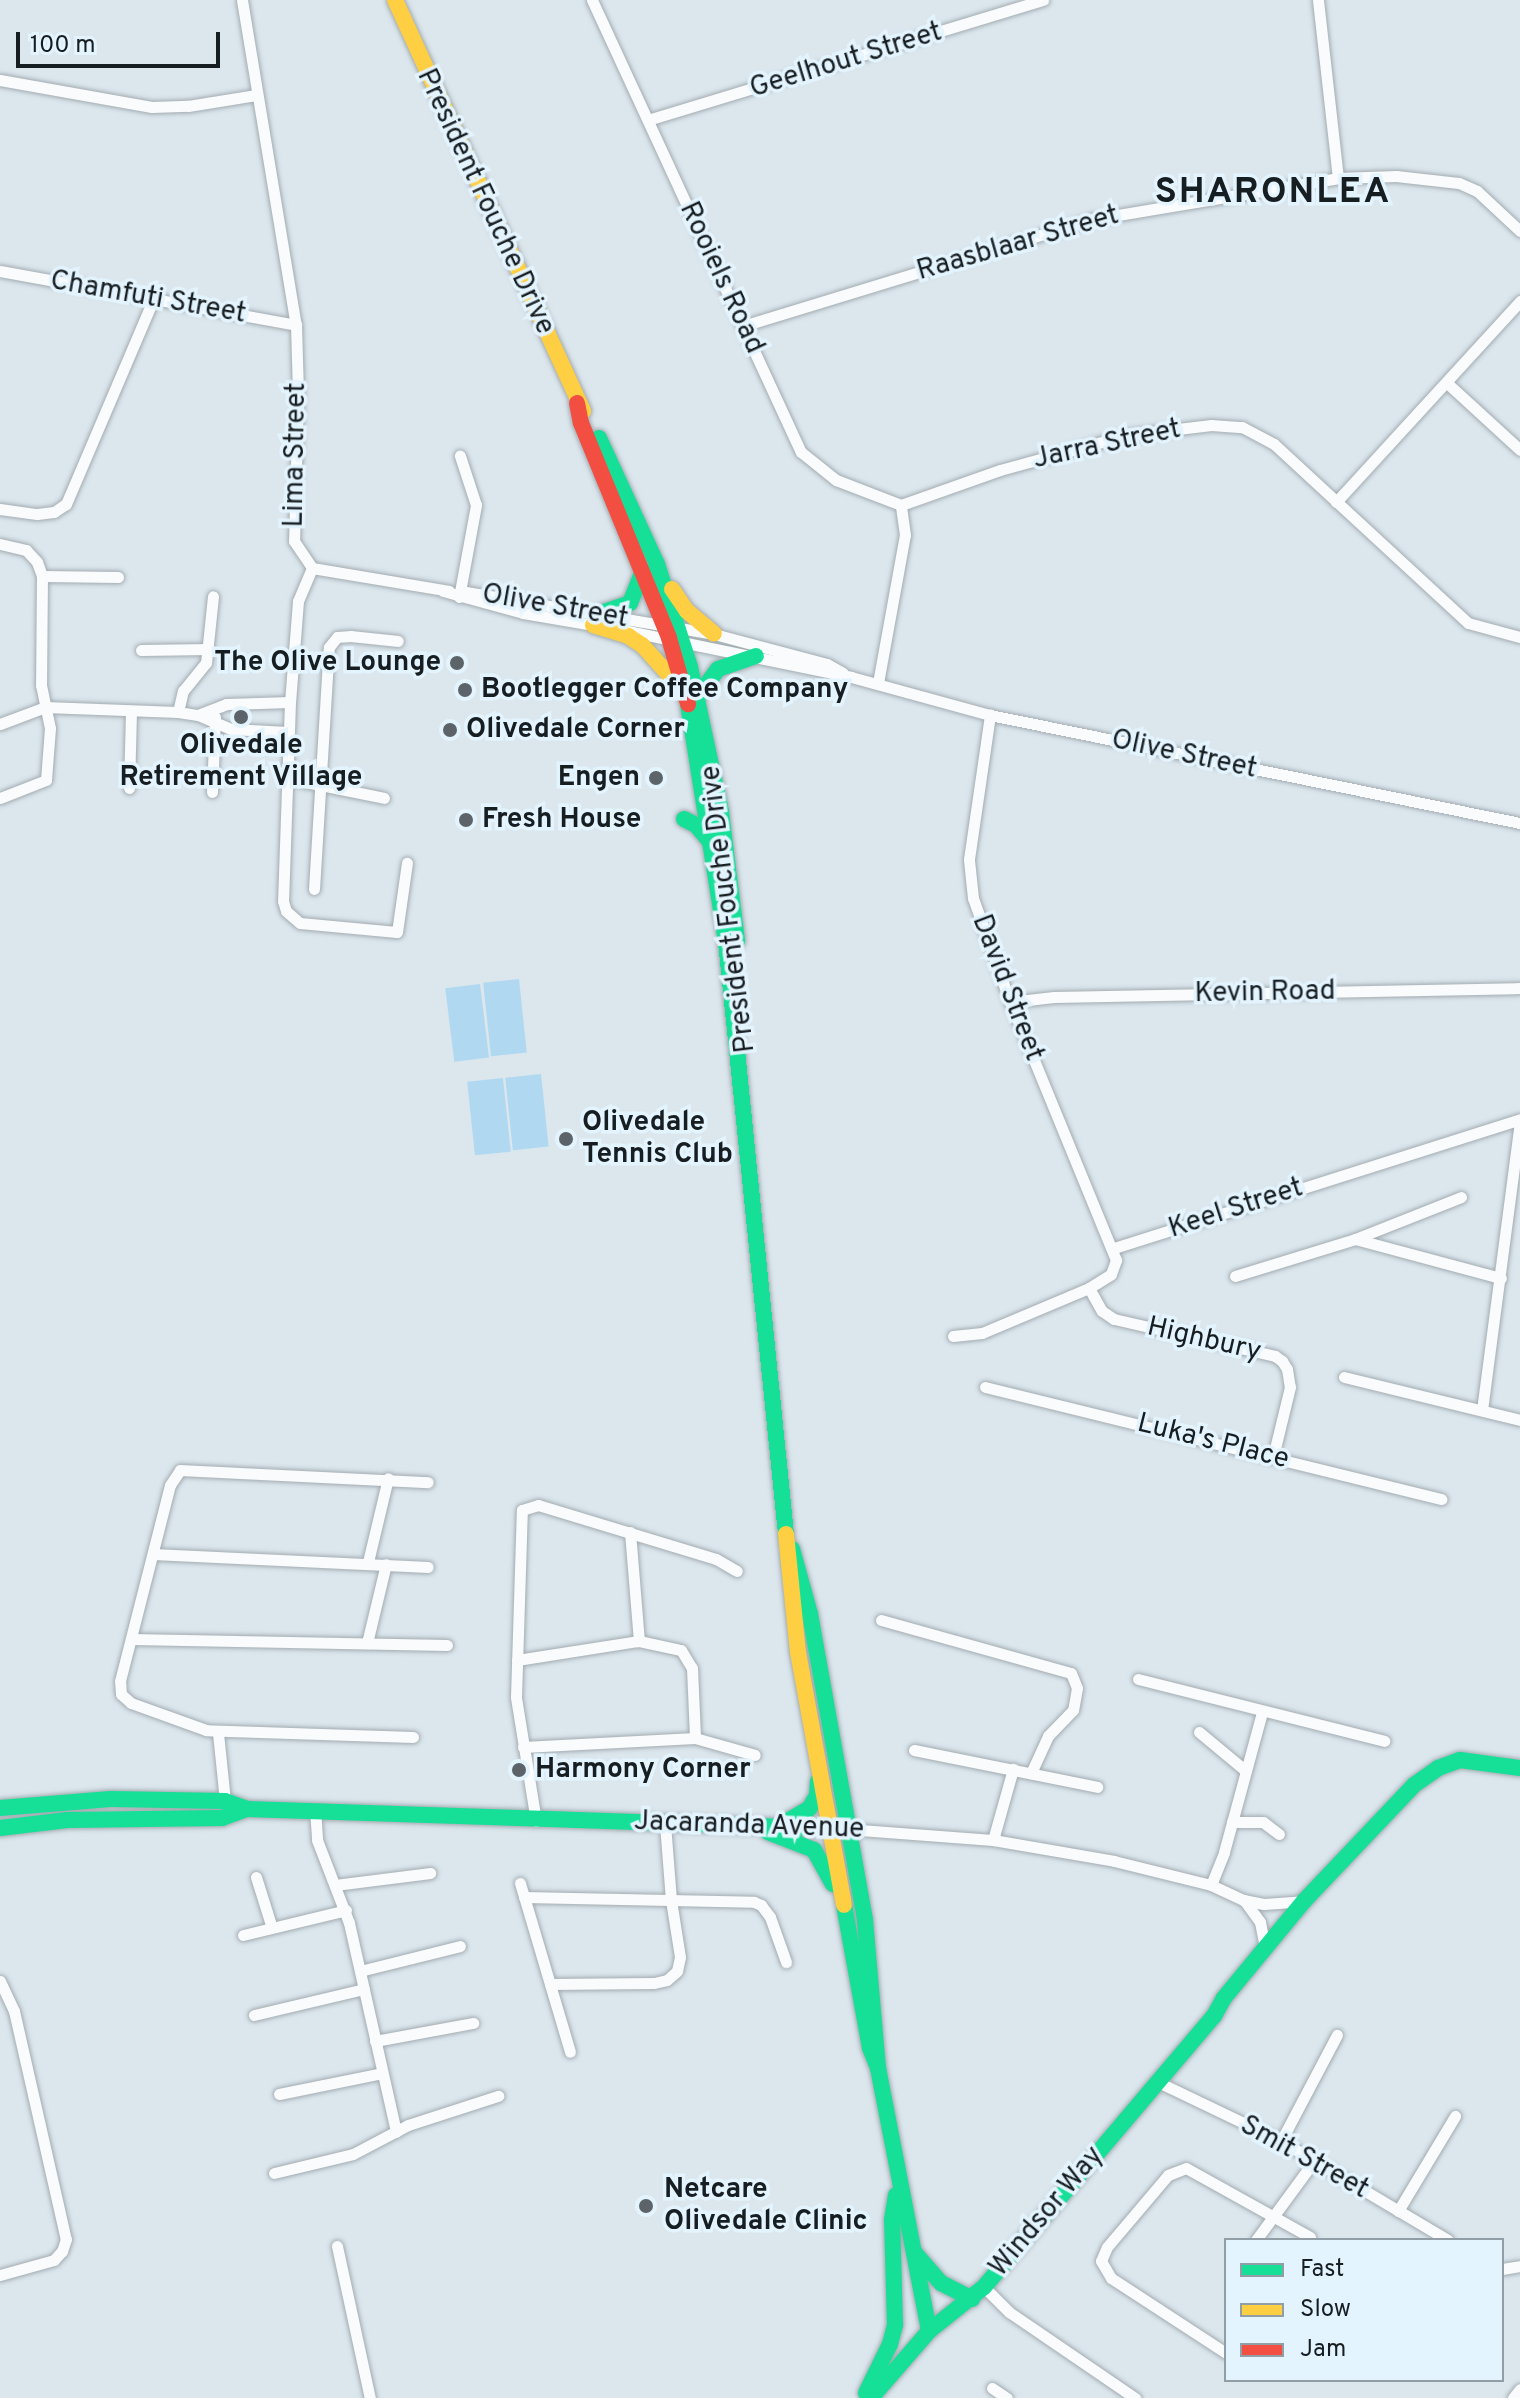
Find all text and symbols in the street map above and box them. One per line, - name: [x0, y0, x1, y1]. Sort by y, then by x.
- scale bar: [20, 16, 224, 66]
- street label: Geelhout Street: [746, 16, 946, 106]
- text: 100 m: [30, 31, 96, 61]
- street label: President Fouche Drive: [409, 64, 561, 340]
- district label: SHARONLEA: [1155, 172, 1391, 216]
- street label: Rooiels Road: [671, 197, 771, 359]
- street label: Raasblaar Street: [913, 199, 1123, 289]
- street label: Chamfuti Street: [48, 264, 248, 332]
- street label: Lima Street: [278, 382, 314, 528]
- street label: Jarra Street: [1030, 413, 1184, 477]
- street label: Olive Street: [479, 578, 631, 636]
- place label: The Olive Lounge: [214, 646, 441, 680]
- marker: The Olive Lounge: [448, 654, 466, 672]
- place label: Bootlegger Coffee Company: [481, 673, 848, 707]
- marker: Bootlegger Coffee Company: [456, 681, 474, 699]
- marker: Olivedale Retirement Village: [232, 708, 250, 726]
- place label: Olivedale Corner: [466, 713, 685, 747]
- marker: Olivedale Corner: [441, 721, 459, 739]
- street label: Olive Street: [1108, 723, 1260, 787]
- place label: Olivedale Retirement Village: [119, 729, 363, 795]
- place label: Engen: [558, 761, 640, 795]
- street label: President Fouche Drive: [695, 763, 763, 1055]
- marker: Engen: [647, 769, 665, 787]
- place label: Fresh House: [482, 803, 641, 837]
- marker: Fresh House: [457, 811, 475, 829]
- street label: David Street: [964, 910, 1050, 1066]
- street label: Kevin Road: [1194, 975, 1336, 1011]
- place label: Olivedale Tennis Club: [582, 1106, 733, 1172]
- marker: Olivedale Tennis Club: [557, 1130, 575, 1148]
- street label: Keel Street: [1165, 1171, 1307, 1247]
- street label: Highbury: [1144, 1311, 1264, 1369]
- street label: Luka's Place: [1134, 1407, 1292, 1477]
- place label: Harmony Corner: [535, 1753, 751, 1787]
- marker: Harmony Corner: [510, 1761, 528, 1779]
- street label: Jacaranda Avenue: [633, 1805, 865, 1847]
- street label: Smit Street: [1234, 2109, 1374, 2207]
- street label: Windsor Way: [982, 2140, 1112, 2284]
- place label: Netcare Olivedale Clinic: [664, 2173, 868, 2239]
- marker: Netcare Olivedale Clinic: [635, 2195, 657, 2217]
- legend: [1224, 2238, 1504, 2382]
- text: Fast: [1300, 2255, 1344, 2285]
- text: Slow: [1300, 2295, 1351, 2325]
- text: Jam: [1300, 2335, 1346, 2365]

